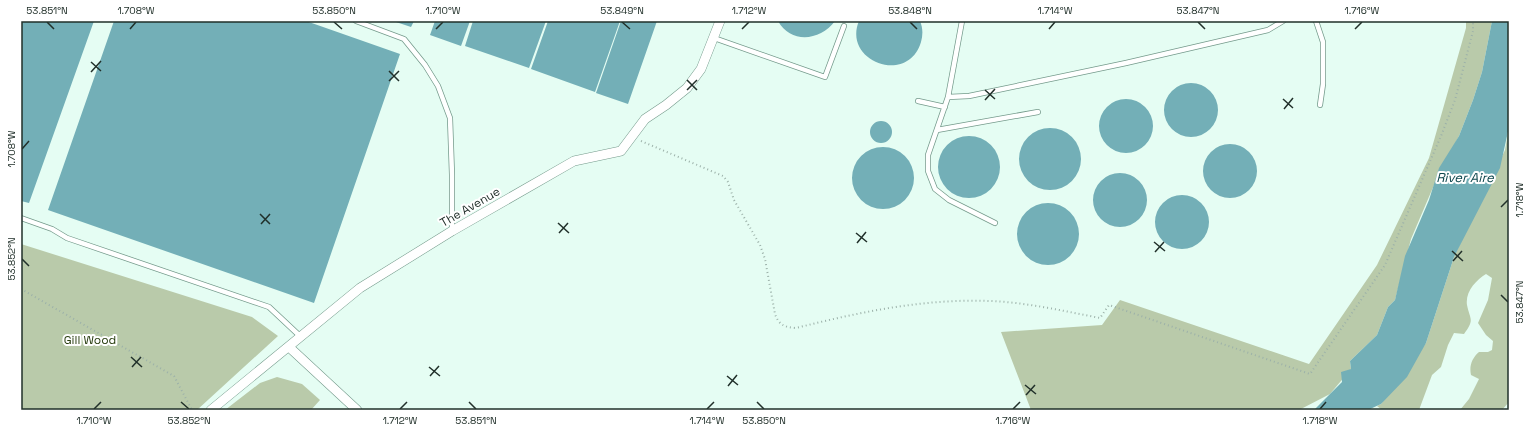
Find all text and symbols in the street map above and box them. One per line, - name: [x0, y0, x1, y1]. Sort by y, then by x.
- text: 53.851°N: [26, 4, 68, 17]
- text: 1.708°W: [117, 4, 155, 17]
- text: 53.850°N: [312, 4, 356, 17]
- text: 1.710°W: [425, 4, 461, 17]
- text: 53.849°N: [600, 4, 644, 17]
- text: 1.712°W: [732, 4, 767, 17]
- text: 53.848°N: [888, 4, 932, 17]
- text: 1.714°W: [1038, 4, 1073, 17]
- text: 53.847°N: [1177, 4, 1219, 17]
- text: 1.716°W: [1345, 4, 1380, 17]
- text: 1.708°W: [5, 130, 18, 168]
- water label: River Aire: [1436, 169, 1495, 186]
- text: 1.718°W: [1513, 182, 1526, 217]
- street label: The Avenue: [437, 183, 503, 231]
- text: 53.852°N: [5, 237, 18, 281]
- text: 53.847°N: [1513, 281, 1526, 323]
- park label: Gill Wood: [64, 332, 116, 348]
- text: 1.710°W: [76, 414, 112, 427]
- text: 53.852°N: [167, 414, 211, 427]
- text: 1.712°W: [383, 414, 418, 427]
- text: 53.851°N: [455, 414, 497, 427]
- text: 1.714°W: [690, 414, 725, 427]
- text: 53.850°N: [742, 414, 786, 427]
- text: 1.716°W: [996, 414, 1031, 427]
- text: 1.718°W: [1303, 414, 1338, 427]

